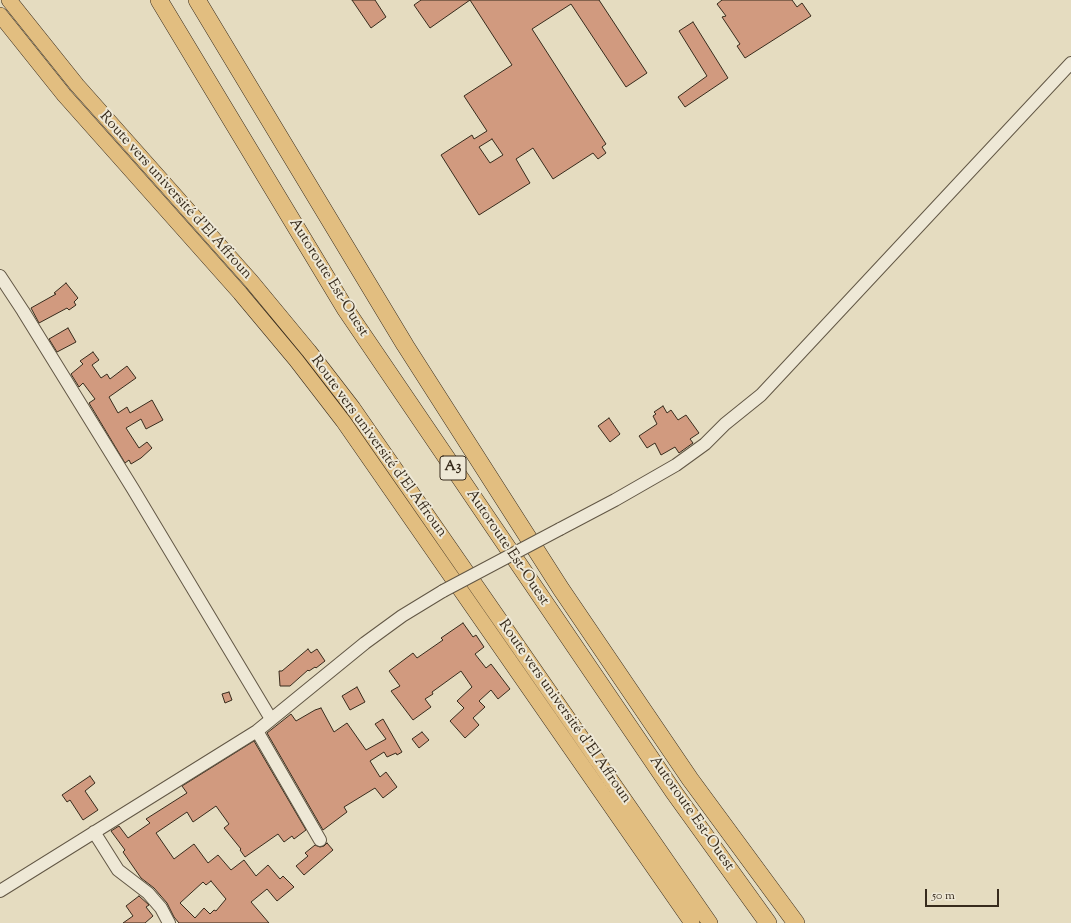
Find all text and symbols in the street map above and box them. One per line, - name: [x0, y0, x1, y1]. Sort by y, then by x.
- street label: Route vers université d'El Affroun: [95, 108, 255, 284]
- street label: Autoroute Est-Ouest: [284, 216, 372, 340]
- street label: Route vers université d'El Affroun: [306, 353, 450, 541]
- road number: A3: [440, 456, 466, 480]
- street label: Autoroute Est-Ouest: [461, 487, 553, 609]
- street label: Route vers université d'El Affroun: [494, 617, 634, 807]
- street label: Autoroute Est-Ouest: [645, 753, 737, 875]
- scale bar: [927, 881, 1001, 907]
- text: 50 m: [932, 887, 955, 905]

